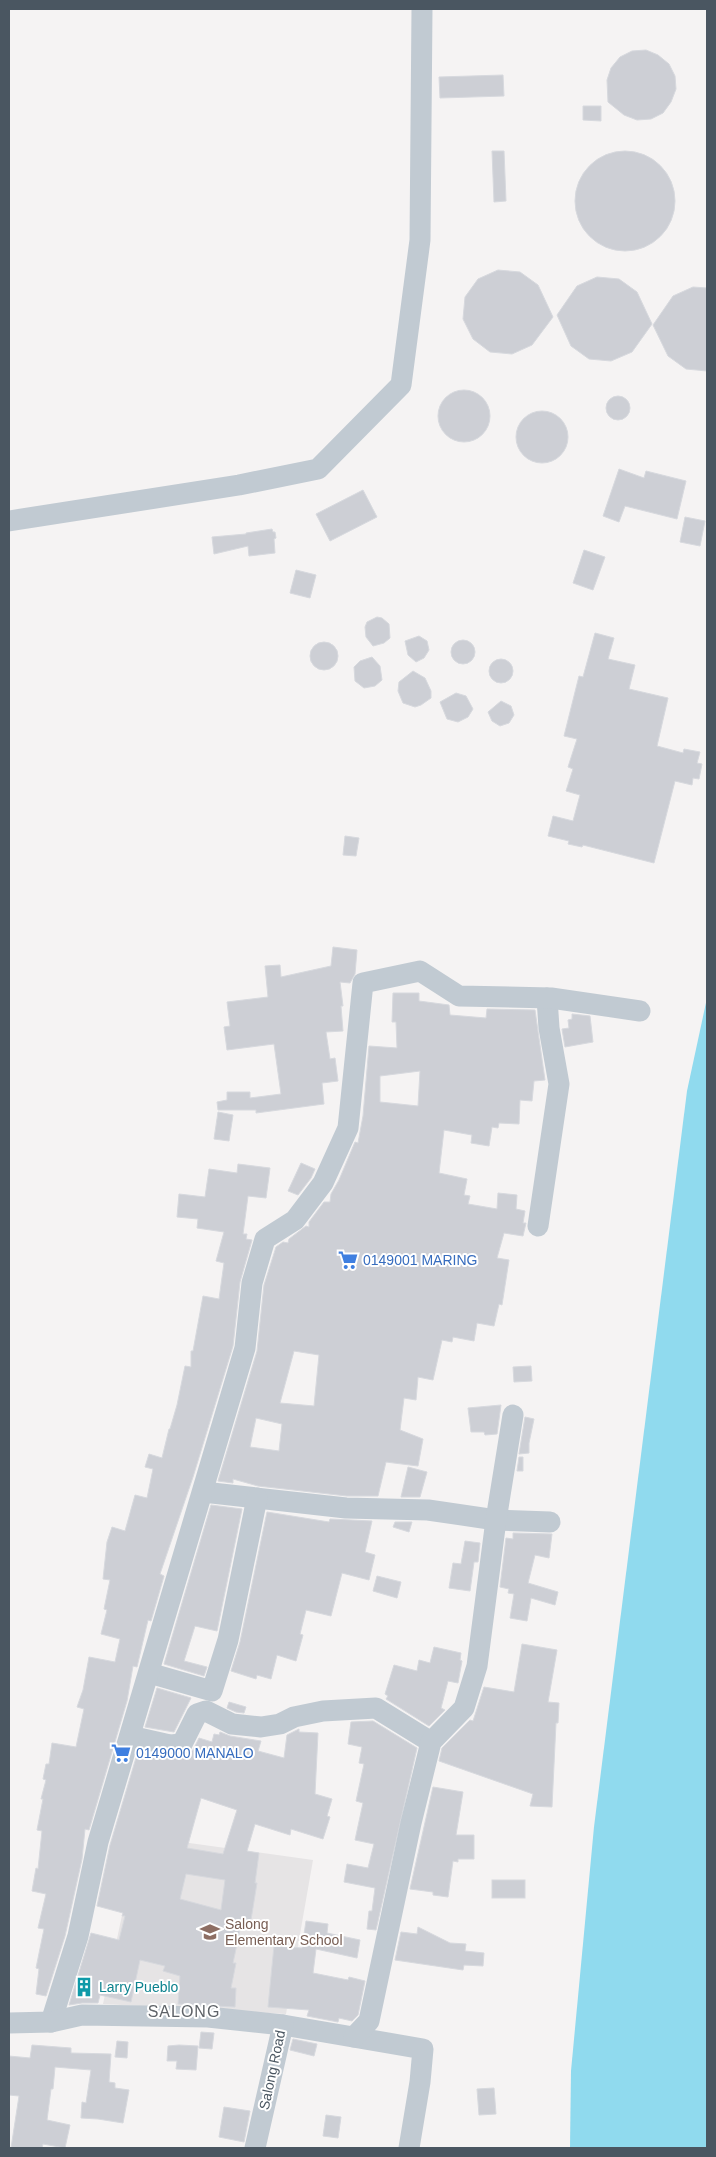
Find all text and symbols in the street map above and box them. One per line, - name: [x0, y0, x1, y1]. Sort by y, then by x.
- supermarket icon: 0149001 MARING: [337, 1249, 359, 1271]
- place label: 0149001 MARING: [363, 1252, 477, 1268]
- supermarket icon: 0149000 MANALO: [110, 1742, 132, 1764]
- place label: 0149000 MANALO: [136, 1745, 254, 1761]
- place label: Salong Elementary School: [225, 1916, 343, 1948]
- school or university icon: Salong Elementary School: [199, 1921, 221, 1943]
- building icon: Larry Pueblo: [73, 1976, 95, 1998]
- place label: Larry Pueblo: [99, 1979, 179, 1995]
- district label: SALONG: [148, 2003, 220, 2020]
- street label: Salong Road: [256, 2029, 288, 2111]

